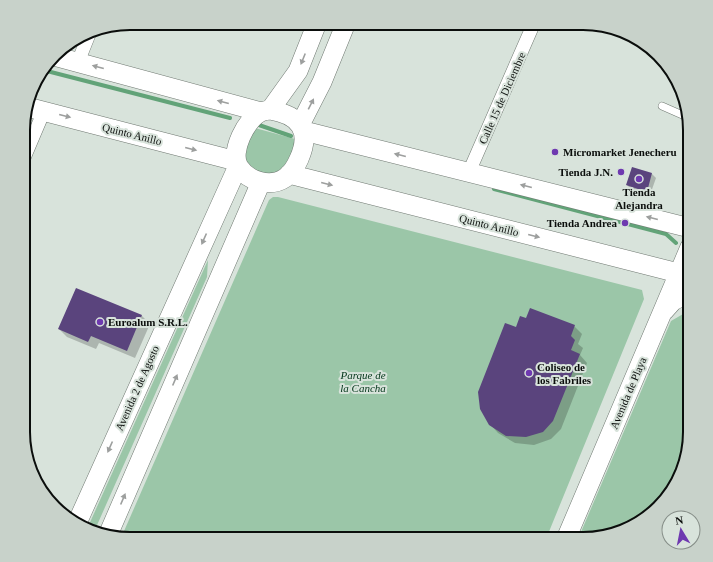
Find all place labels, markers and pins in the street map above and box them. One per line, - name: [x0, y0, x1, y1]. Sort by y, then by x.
- place label: Micromarket Jenecheru: [563, 146, 677, 158]
- marker: Micromarket Jenecheru: [550, 147, 560, 157]
- place label: Tienda J.N.: [558, 166, 613, 178]
- marker: Tienda J.N.: [616, 167, 626, 177]
- marker: Tienda Alejandra: [634, 174, 644, 184]
- place label: Tienda Alejandra: [615, 186, 663, 211]
- place label: Tienda Andrea: [547, 217, 617, 229]
- marker: Tienda Andrea: [620, 218, 630, 228]
- place label: Euroalum S.R.L.: [108, 316, 188, 328]
- marker: Euroalum S.R.L.: [95, 317, 105, 327]
- place label: Coliseo de los Fabriles: [537, 361, 592, 386]
- marker: Coliseo de los Fabriles: [524, 368, 534, 378]

